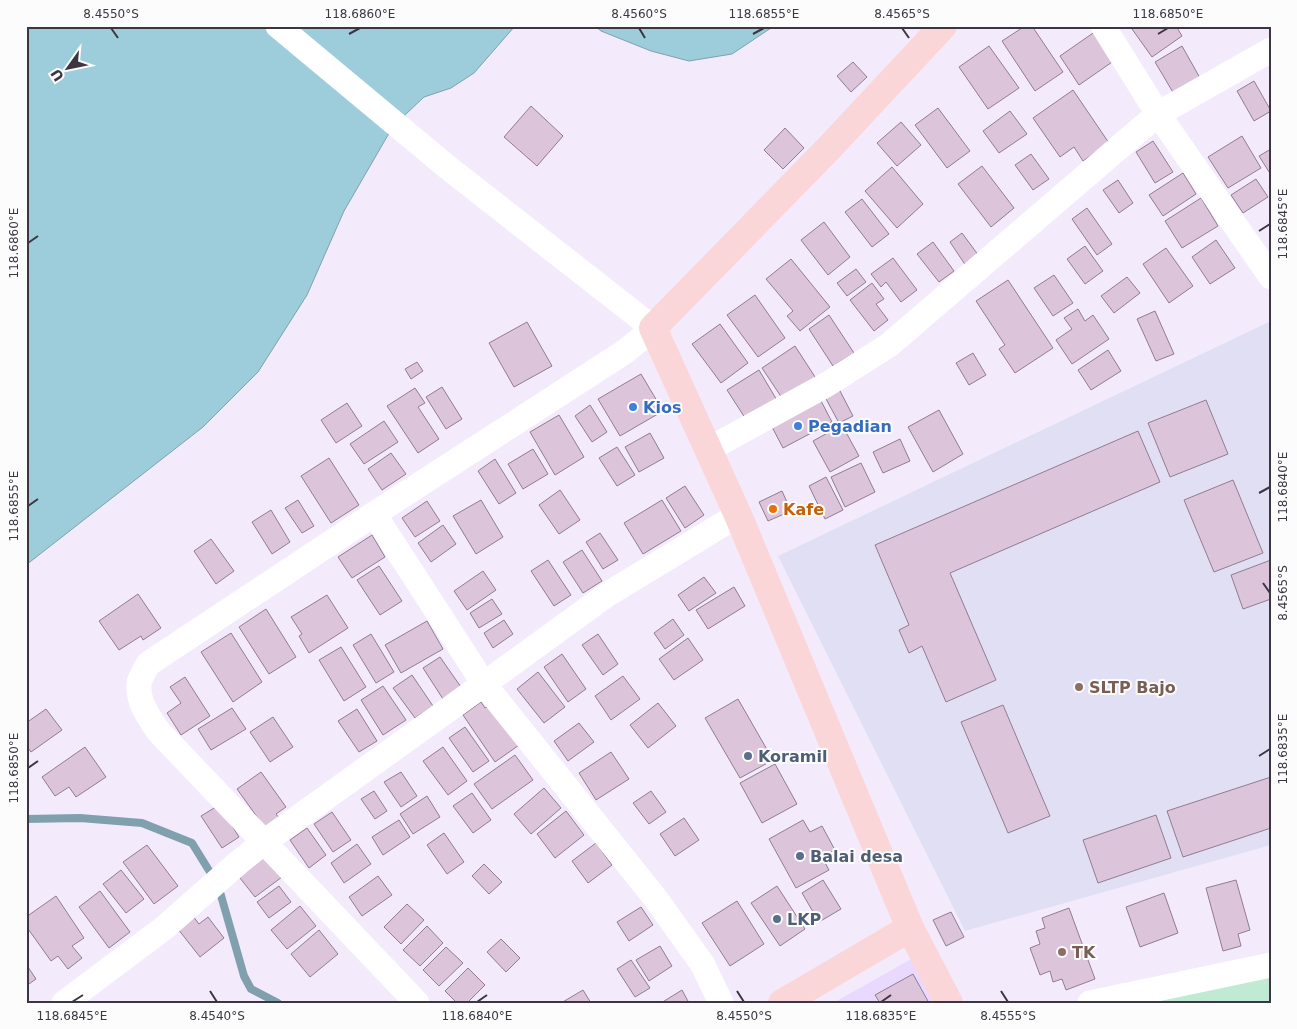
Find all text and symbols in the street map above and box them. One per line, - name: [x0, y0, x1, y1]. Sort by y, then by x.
- text: 8.4550°S: [83, 7, 139, 21]
- text: 118.6860°E: [325, 7, 395, 21]
- text: 8.4560°S: [611, 7, 667, 21]
- text: 118.6855°E: [729, 7, 799, 21]
- text: 8.4565°S: [874, 7, 930, 21]
- text: 118.6850°E: [1133, 7, 1203, 21]
- north arrow: [42, 42, 92, 92]
- text: U: [47, 66, 67, 84]
- text: 118.6845°E: [1276, 189, 1290, 259]
- text: 118.6860°E: [7, 208, 21, 278]
- place label: Kios: [643, 398, 681, 417]
- marker: Kios: [627, 401, 639, 413]
- place label: Pegadian: [808, 417, 892, 436]
- marker: Pegadian: [792, 420, 804, 432]
- text: 118.6840°E: [1276, 452, 1290, 522]
- text: 118.6855°E: [7, 471, 21, 541]
- place label: Kafe: [783, 500, 824, 519]
- marker: Kafe: [767, 503, 779, 515]
- text: 8.4565°S: [1276, 565, 1290, 621]
- place label: SLTP Bajo: [1089, 678, 1176, 697]
- marker: SLTP Bajo: [1073, 681, 1085, 693]
- text: 118.6835°E: [1276, 714, 1290, 784]
- text: 118.6850°E: [7, 733, 21, 803]
- place label: Koramil: [758, 747, 827, 766]
- marker: Koramil: [742, 750, 754, 762]
- place label: Balai desa: [810, 847, 903, 866]
- marker: Balai desa: [794, 850, 806, 862]
- place label: LKP: [787, 910, 822, 929]
- marker: LKP: [771, 913, 783, 925]
- place label: TK: [1072, 943, 1096, 962]
- marker: TK: [1056, 946, 1068, 958]
- text: 118.6845°E: [37, 1009, 107, 1023]
- text: 8.4540°S: [189, 1009, 245, 1023]
- text: 118.6840°E: [442, 1009, 512, 1023]
- text: 8.4550°S: [716, 1009, 772, 1023]
- text: 118.6835°E: [846, 1009, 916, 1023]
- text: 8.4555°S: [980, 1009, 1036, 1023]

